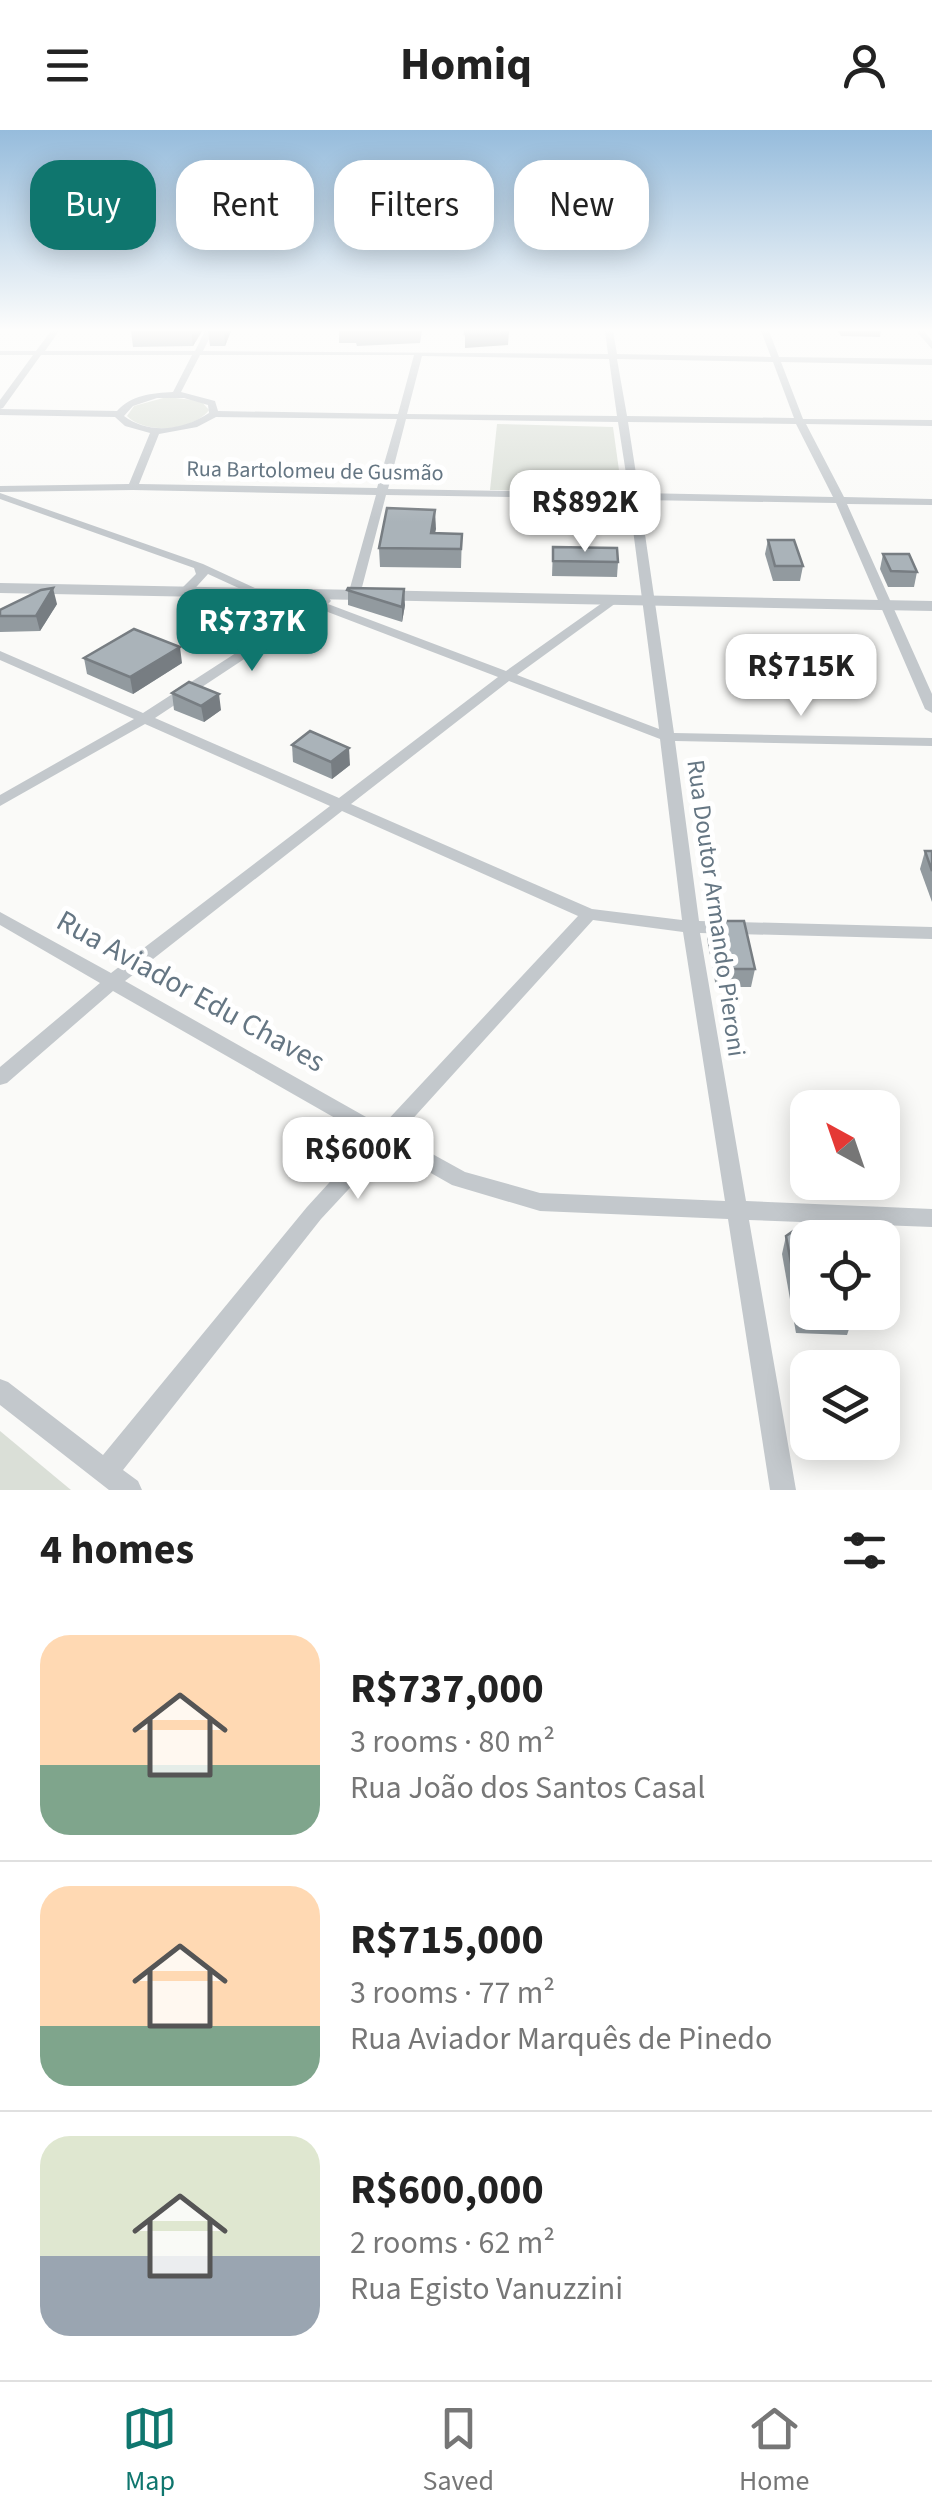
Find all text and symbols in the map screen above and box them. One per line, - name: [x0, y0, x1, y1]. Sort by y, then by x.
- text: Homiq: [400, 33, 532, 97]
- icon: menu: [40, 38, 95, 93]
- icon: person: [837, 38, 892, 93]
- chip: Buy: [30, 160, 156, 250]
- chip: Rent: [176, 160, 314, 250]
- chip: Filters: [334, 160, 494, 250]
- chip: New: [514, 160, 649, 250]
- street label: Rua Bartolomeu de Gusmão: [186, 453, 444, 489]
- pin: R$892K: [504, 470, 666, 555]
- text: R$892K: [532, 479, 638, 525]
- pin: R$737K: [171, 589, 333, 674]
- text: R$737K: [199, 598, 305, 644]
- pin: R$715K: [720, 634, 882, 719]
- text: R$715K: [748, 643, 854, 689]
- street label: Rua Doutor Armando Pieroni: [677, 757, 755, 1059]
- street label: Rua Aviador Edu Chaves: [49, 900, 333, 1083]
- north arrow: [790, 1090, 900, 1200]
- map controls: [790, 1090, 900, 1460]
- pin: R$600K: [277, 1117, 439, 1202]
- text: R$600K: [305, 1126, 411, 1172]
- button: locate: [790, 1220, 900, 1330]
- button: layers: [790, 1350, 900, 1460]
- text: 4 homes: [40, 1520, 194, 1580]
- icon: filters: [837, 1523, 892, 1578]
- text: R$737,000: [350, 1659, 544, 1719]
- icon: home: [120, 1675, 240, 1795]
- text: 3 rooms · 80 m²: [350, 1719, 555, 1765]
- text: Rua João dos Santos Casal: [350, 1765, 705, 1811]
- text: R$715,000: [350, 1910, 544, 1970]
- icon: home: [120, 1926, 240, 2046]
- text: 3 rooms · 77 m²: [350, 1970, 555, 2016]
- text: Rua Aviador Marquês de Pinedo: [350, 2016, 772, 2062]
- text: R$600,000: [350, 2160, 544, 2220]
- icon: home: [120, 2176, 240, 2296]
- text: 2 rooms · 62 m²: [350, 2220, 555, 2266]
- text: Rua Egisto Vanuzzini: [350, 2266, 623, 2312]
- tab: Map: [122, 2401, 177, 2501]
- tab: Saved: [422, 2401, 494, 2501]
- tab: Home: [739, 2401, 809, 2501]

